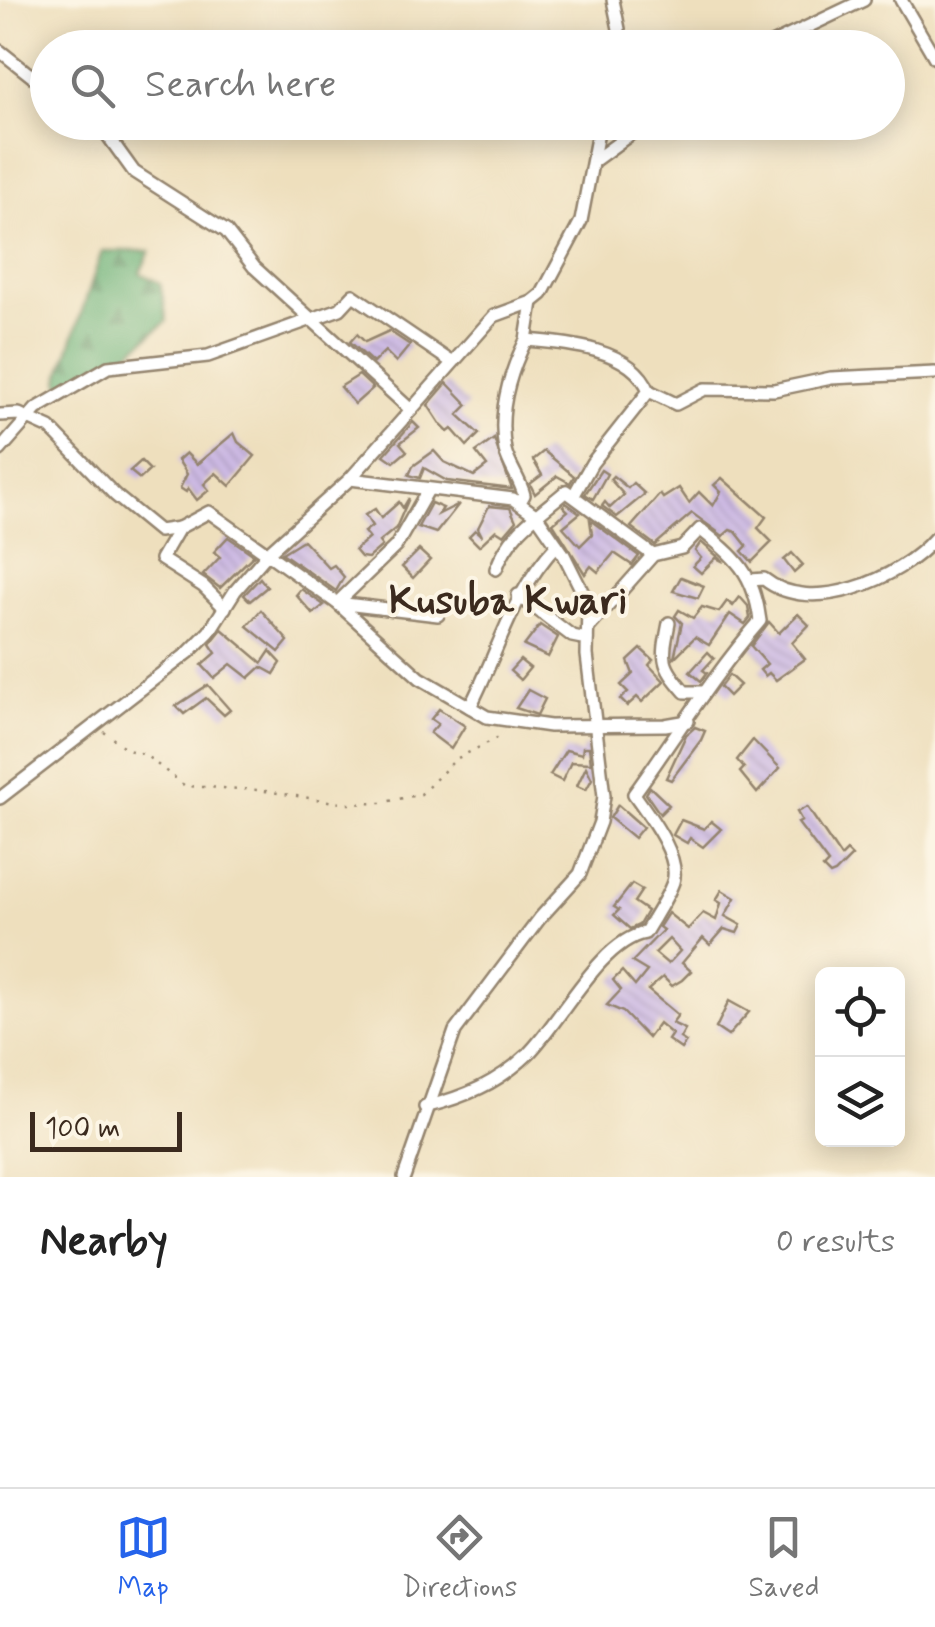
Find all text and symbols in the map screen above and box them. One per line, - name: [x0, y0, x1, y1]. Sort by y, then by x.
- search box: [30, 30, 905, 140]
- icon: search: [65, 58, 120, 113]
- text: Search here: [145, 61, 336, 110]
- district label: Kusuba Kwari: [389, 576, 627, 628]
- map controls: [815, 967, 905, 1147]
- button: locate: [815, 967, 905, 1057]
- button: layers: [815, 1057, 905, 1147]
- scale bar: [30, 1107, 182, 1152]
- text: 100 m: [45, 1111, 120, 1148]
- text: Nearby: [40, 1215, 168, 1270]
- text: 0 results: [776, 1221, 895, 1263]
- tab: Map: [116, 1510, 171, 1607]
- tab: Directions: [402, 1510, 517, 1607]
- tab: Saved: [749, 1510, 819, 1607]

